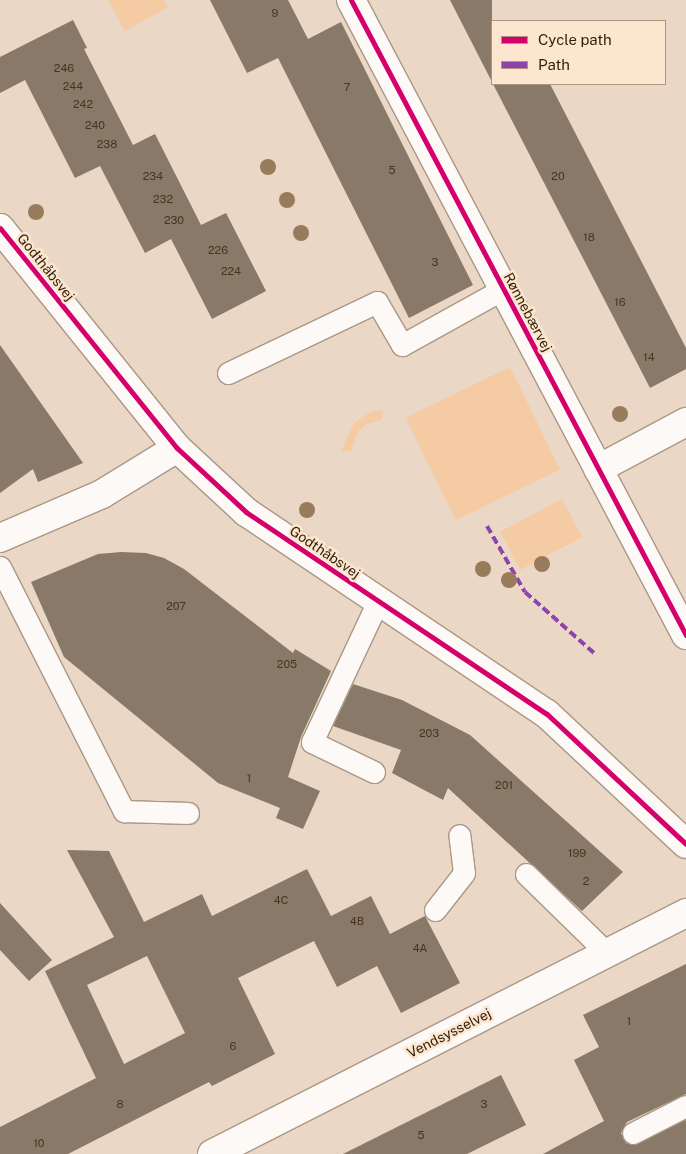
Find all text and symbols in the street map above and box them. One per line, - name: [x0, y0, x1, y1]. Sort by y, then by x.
- house number: 9: [272, 6, 278, 20]
- legend: [491, 20, 666, 85]
- text: Cycle path: [538, 31, 612, 48]
- text: Path: [538, 56, 570, 73]
- house number: 246: [54, 61, 74, 75]
- house number: 244: [63, 79, 83, 93]
- house number: 7: [344, 80, 350, 94]
- house number: 242: [73, 97, 93, 111]
- house number: 240: [85, 118, 105, 132]
- house number: 238: [97, 137, 117, 151]
- house number: 5: [388, 163, 396, 177]
- house number: 234: [143, 169, 163, 183]
- house number: 20: [551, 169, 565, 183]
- house number: 232: [153, 192, 173, 206]
- house number: 230: [164, 213, 184, 227]
- street label: Godthåbsvej: [14, 230, 78, 304]
- house number: 18: [583, 230, 595, 244]
- house number: 226: [208, 243, 228, 257]
- house number: 3: [432, 255, 438, 269]
- house number: 224: [221, 264, 241, 278]
- street label: Rønnebærvej: [500, 270, 556, 354]
- house number: 16: [614, 295, 626, 309]
- house number: 14: [643, 350, 655, 364]
- street label: Godthåbsvej: [286, 522, 364, 582]
- house number: 207: [166, 599, 186, 613]
- house number: 205: [277, 657, 297, 671]
- house number: 203: [419, 726, 439, 740]
- house number: 1: [247, 771, 251, 785]
- house number: 201: [495, 778, 513, 792]
- house number: 199: [568, 846, 586, 860]
- house number: 2: [583, 874, 589, 888]
- house number: 4C: [274, 893, 288, 907]
- house number: 4B: [350, 914, 364, 928]
- house number: 4A: [413, 941, 427, 955]
- street label: Vendsysselvej: [404, 1005, 494, 1061]
- house number: 1: [627, 1014, 631, 1028]
- house number: 6: [230, 1039, 236, 1053]
- house number: 8: [116, 1097, 124, 1111]
- house number: 3: [481, 1097, 487, 1111]
- house number: 5: [417, 1128, 425, 1142]
- house number: 10: [33, 1136, 45, 1150]

